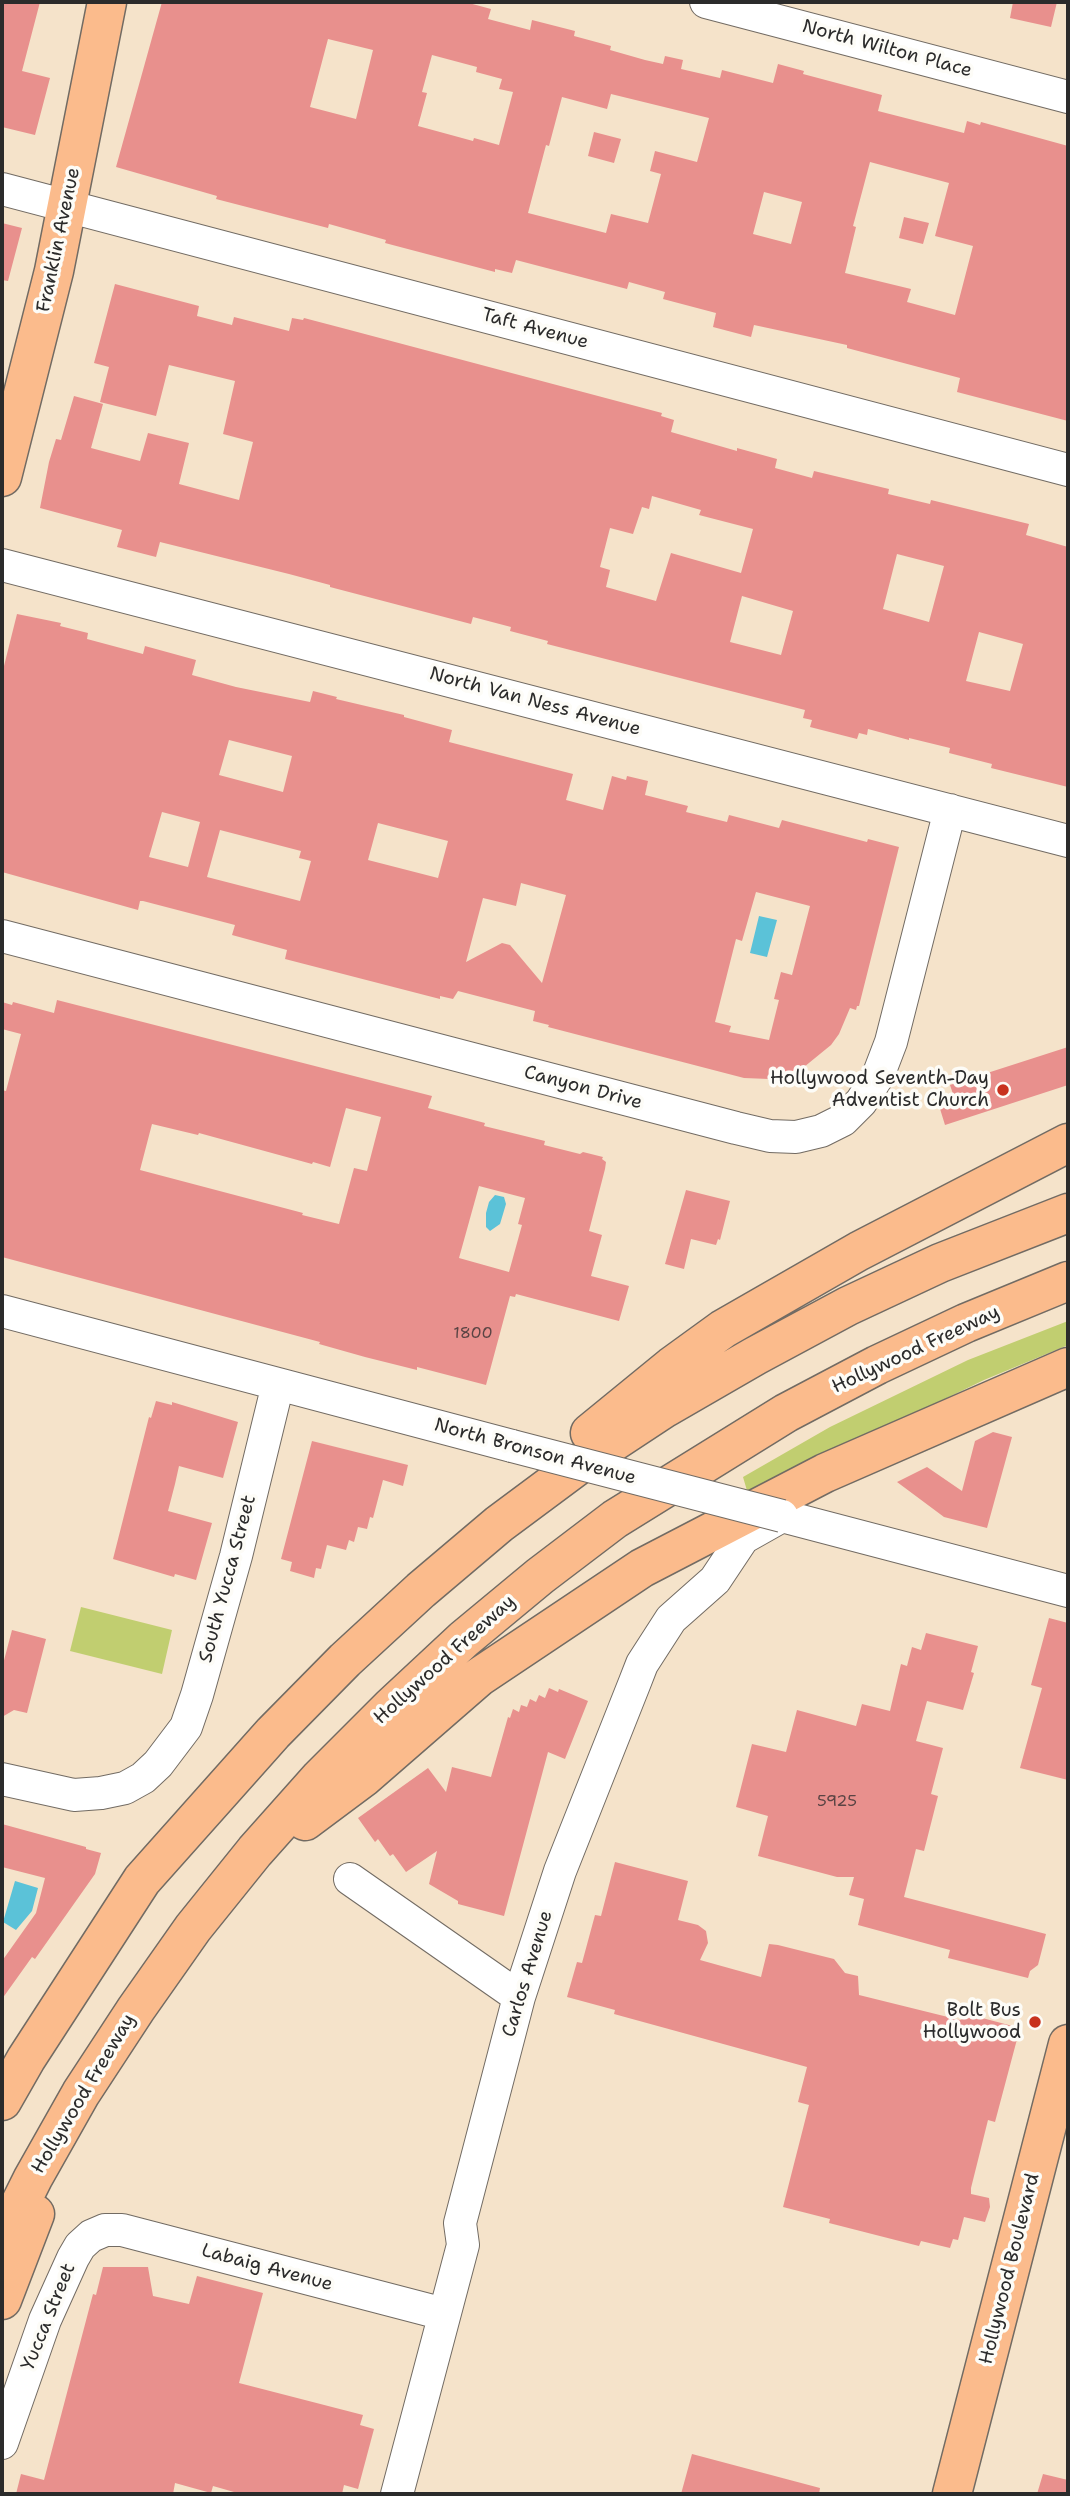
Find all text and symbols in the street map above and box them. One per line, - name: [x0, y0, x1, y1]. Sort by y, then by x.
- street label: North Wilton Place: [800, 15, 974, 83]
- street label: Franklin Avenue: [33, 166, 85, 314]
- street label: Taft Avenue: [479, 304, 591, 354]
- street label: North Van Ness Avenue: [427, 663, 643, 741]
- street label: Canyon Drive: [521, 1061, 645, 1115]
- place label: Hollywood Seventh-Day Adventist Church: [770, 1068, 989, 1112]
- marker: Hollywood Seventh-Day Adventist Church: [995, 1082, 1011, 1098]
- street label: Hollywood Freeway: [829, 1301, 1003, 1399]
- house number: 1800: [453, 1324, 493, 1344]
- street label: North Bronson Avenue: [432, 1414, 638, 1490]
- street label: South Yucca Street: [195, 1493, 261, 1665]
- street label: Hollywood Freeway: [370, 1591, 520, 1729]
- house number: 5925: [817, 1792, 857, 1812]
- street label: Carlos Avenue: [498, 1908, 558, 2040]
- place label: Bolt Bus Hollywood: [923, 2000, 1021, 2044]
- street label: Hollywood Freeway: [27, 2010, 141, 2178]
- marker: Bolt Bus Hollywood: [1027, 2014, 1043, 2030]
- street label: Hollywood Boulevard: [975, 2171, 1045, 2367]
- street label: Labaig Avenue: [199, 2240, 335, 2296]
- street label: Yucca Street: [17, 2260, 81, 2374]

